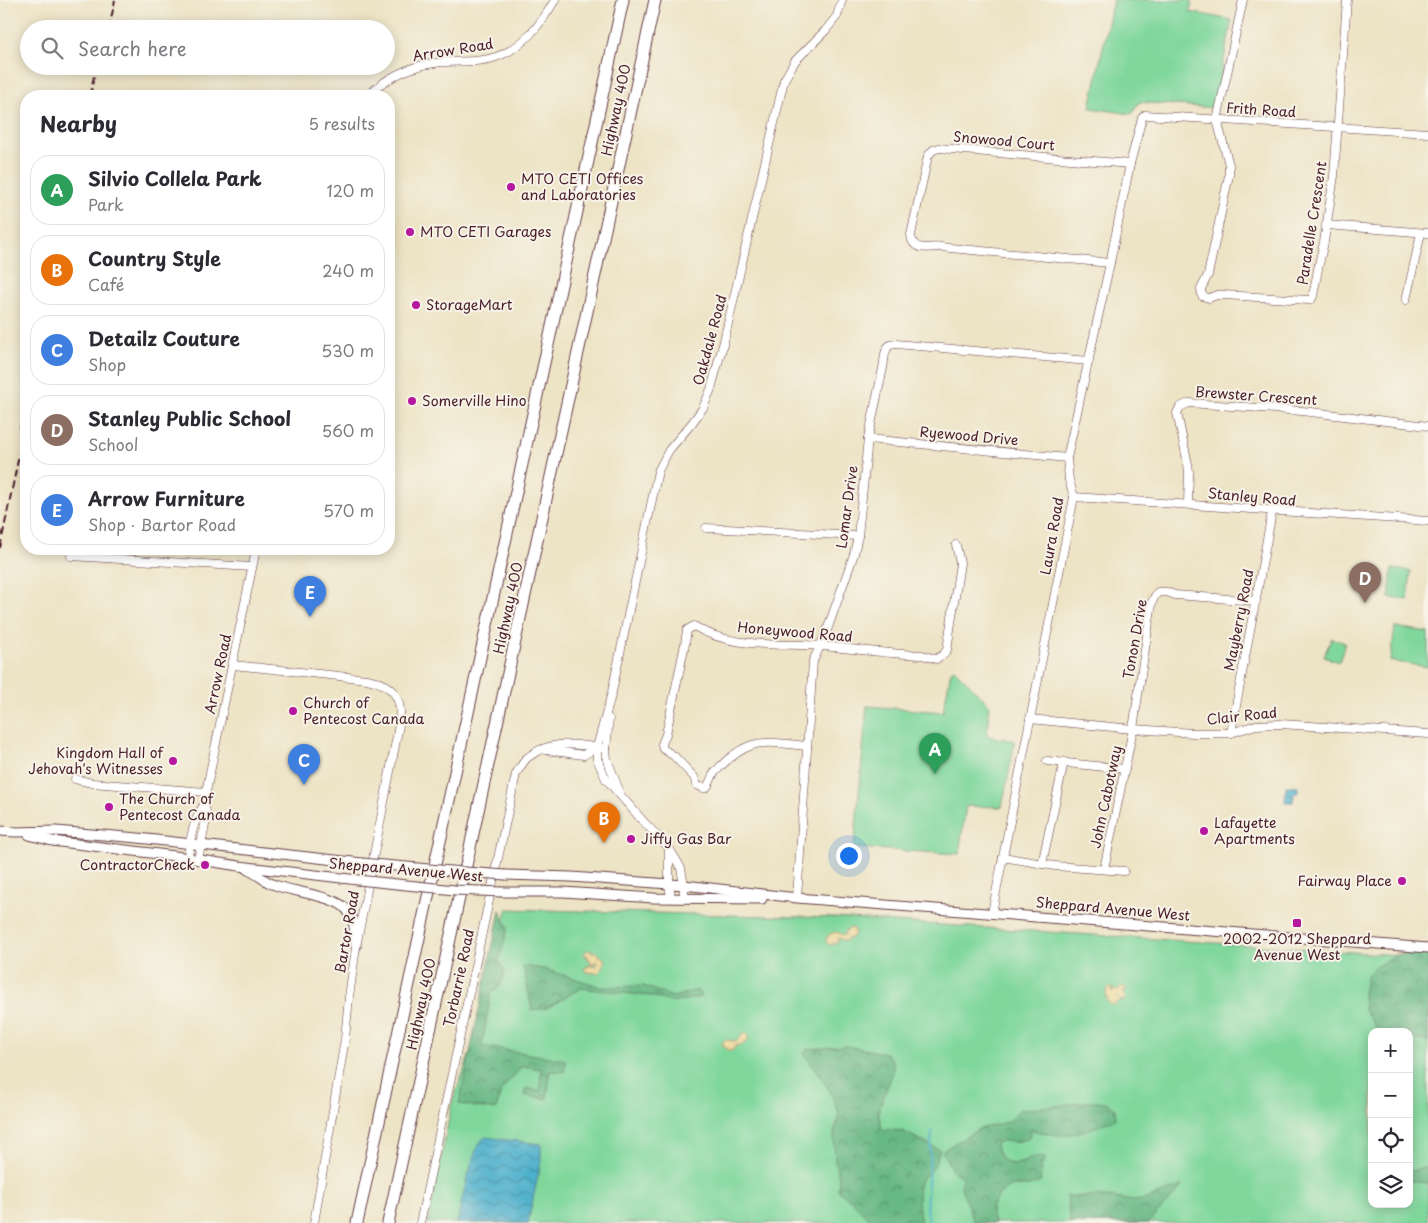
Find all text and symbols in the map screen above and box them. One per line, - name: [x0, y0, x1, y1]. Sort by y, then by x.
- search box: [20, 20, 395, 75]
- street label: Arrow Road: [411, 33, 495, 66]
- icon: search: [38, 34, 66, 62]
- text: Search here: [78, 34, 187, 62]
- street label: Highway 400: [596, 62, 635, 158]
- street label: Frith Road: [1225, 97, 1297, 122]
- text: Nearby: [40, 107, 117, 139]
- text: 5 results: [308, 111, 375, 135]
- street label: Snowood Court: [952, 126, 1056, 155]
- street label: Paradelle Crescent: [1291, 159, 1332, 286]
- text: Silvio Collela Park: [88, 164, 262, 192]
- place label: MTO CETI Offices and Laboratories: [521, 168, 643, 205]
- text: A: [51, 178, 63, 202]
- text: 120 m: [327, 178, 374, 202]
- marker: MTO CETI Offices and Laboratories: [505, 181, 517, 193]
- text: Park: [88, 192, 124, 216]
- place label: MTO CETI Garages: [420, 221, 551, 242]
- marker: MTO CETI Garages: [404, 226, 416, 238]
- text: Country Style: [88, 244, 221, 272]
- text: B: [52, 258, 62, 282]
- text: 240 m: [322, 258, 374, 282]
- text: Café: [88, 272, 124, 296]
- street label: Oakdale Road: [687, 292, 732, 388]
- place label: StorageMart: [426, 294, 513, 315]
- marker: StorageMart: [410, 299, 422, 311]
- text: Detailz Couture: [88, 324, 240, 352]
- text: C: [51, 338, 63, 362]
- text: 530 m: [321, 338, 374, 362]
- text: Shop: [88, 352, 126, 376]
- street label: Brewster Crescent: [1194, 381, 1318, 410]
- place label: Somerville Hino: [422, 390, 527, 411]
- marker: Somerville Hino: [406, 395, 418, 407]
- text: Stanley Public School: [88, 404, 291, 432]
- text: D: [51, 418, 63, 442]
- text: 560 m: [322, 418, 374, 442]
- street label: Ryewood Drive: [919, 421, 1019, 450]
- text: School: [88, 432, 138, 456]
- street label: Lomar Drive: [830, 464, 863, 550]
- street label: Stanley Road: [1207, 482, 1297, 511]
- text: Arrow Furniture: [88, 484, 245, 512]
- street label: Laura Road: [1034, 495, 1069, 576]
- text: E: [52, 498, 62, 522]
- text: 570 m: [323, 498, 374, 522]
- text: Shop · Bartor Road: [88, 512, 236, 536]
- street label: Highway 400: [488, 560, 527, 656]
- pin: D: [1349, 562, 1381, 603]
- street label: Mayberry Road: [1218, 567, 1259, 673]
- pin: E: [294, 576, 326, 617]
- street label: Tonon Drive: [1117, 597, 1152, 680]
- street label: Honeywood Road: [736, 616, 854, 647]
- street label: Arrow Road: [199, 632, 236, 716]
- place label: Church of Pentecost Canada: [303, 692, 425, 729]
- street label: Clair Road: [1206, 701, 1278, 730]
- marker: Church of Pentecost Canada: [287, 705, 299, 717]
- pin: A: [919, 733, 951, 774]
- place label: Kingdom Hall of Jehovah's Witnesses: [28, 742, 164, 779]
- pin: C: [288, 744, 320, 785]
- street label: John Cabotway: [1084, 744, 1127, 850]
- marker: Kingdom Hall of Jehovah's Witnesses: [167, 755, 179, 767]
- place label: The Church of Pentecost Canada: [119, 788, 241, 825]
- marker: The Church of Pentecost Canada: [103, 801, 115, 813]
- pin: B: [588, 802, 620, 843]
- place label: Lafayette Apartments: [1214, 812, 1295, 849]
- marker: Lafayette Apartments: [1198, 825, 1210, 837]
- place label: Jiffy Gas Bar: [641, 828, 732, 849]
- marker: Jiffy Gas Bar: [625, 833, 637, 845]
- your location: [836, 843, 862, 869]
- street label: Sheppard Avenue West: [328, 852, 484, 887]
- place label: ContractorCheck: [80, 854, 195, 875]
- marker: ContractorCheck: [199, 859, 211, 871]
- place label: Fairway Place: [1298, 870, 1392, 891]
- marker: Fairway Place: [1396, 875, 1408, 887]
- street label: Bartor Road: [329, 889, 364, 975]
- street label: Sheppard Avenue West: [1035, 891, 1191, 926]
- marker: 2002-2012 Sheppard Avenue West: [1291, 917, 1303, 929]
- street label: Torbarrie Road: [438, 927, 479, 1029]
- place label: 2002-2012 Sheppard Avenue West: [1223, 928, 1372, 965]
- street label: Highway 400: [401, 956, 440, 1052]
- map controls: [1368, 1028, 1413, 1208]
- button: +: [1368, 1028, 1413, 1073]
- button: −: [1368, 1073, 1413, 1118]
- button: locate: [1368, 1118, 1413, 1163]
- button: layers: [1368, 1163, 1413, 1208]

